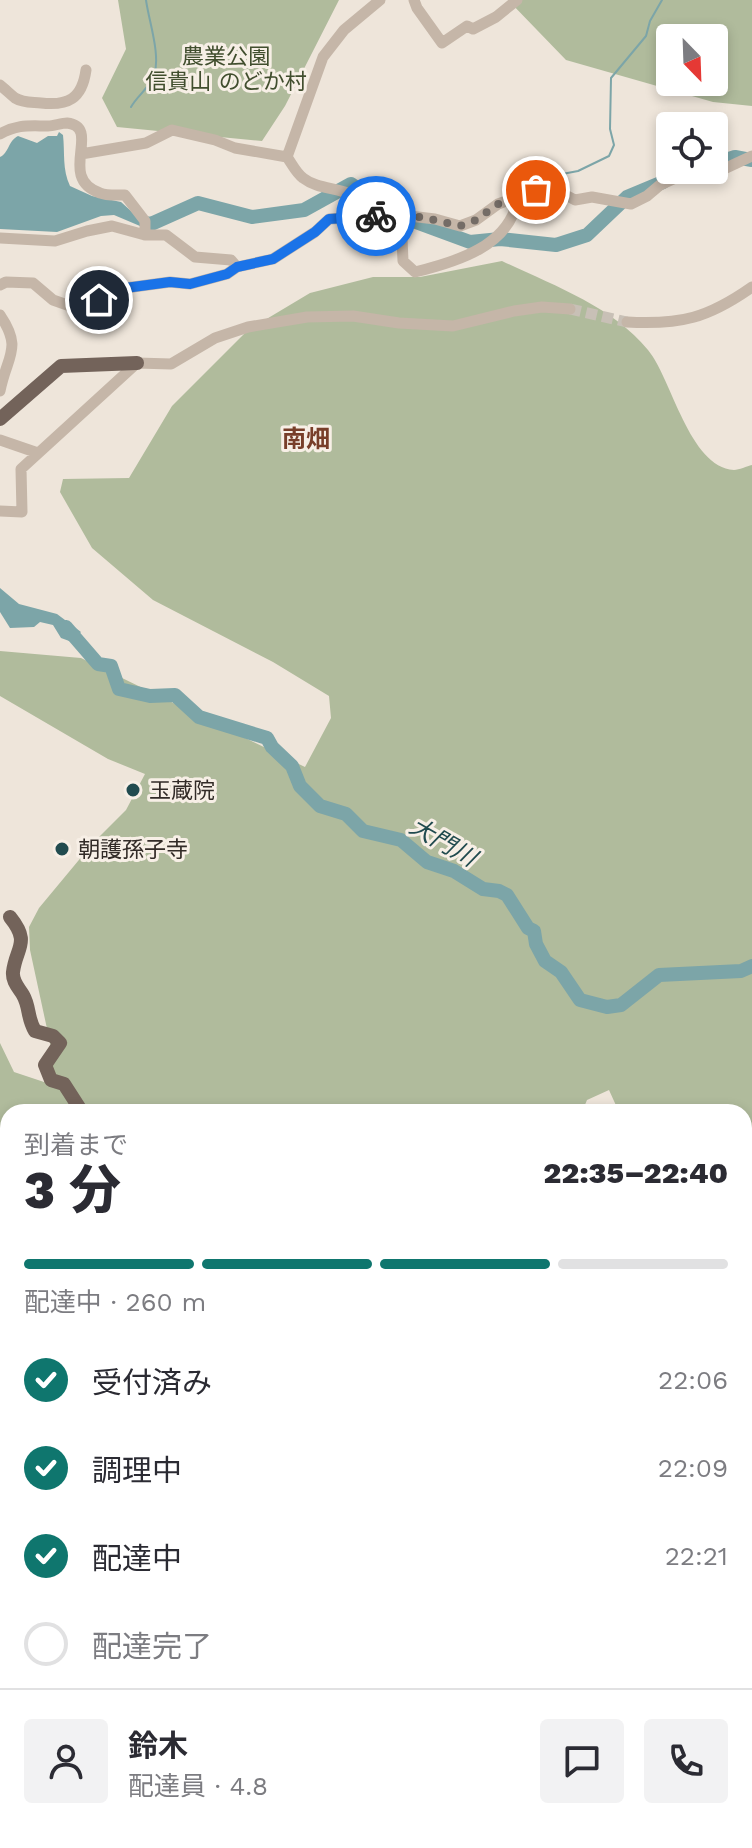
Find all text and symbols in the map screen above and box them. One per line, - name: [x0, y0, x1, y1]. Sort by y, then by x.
- north arrow: [656, 24, 728, 96]
- map controls: [656, 24, 728, 184]
- park label: 農業公園 信貴山 のどか村: [145, 44, 307, 94]
- button: locate: [656, 112, 728, 184]
- pin: [502, 156, 570, 224]
- icon: bag: [514, 168, 558, 212]
- courier: [336, 176, 416, 256]
- icon: bike: [354, 194, 398, 238]
- pin: [65, 266, 133, 334]
- icon: home: [77, 278, 121, 322]
- district label: 南畑: [282, 425, 330, 453]
- place label: 玉蔵院: [149, 778, 215, 803]
- marker: 玉蔵院: [124, 781, 142, 799]
- water label: 大門川: [405, 812, 484, 874]
- place label: 朝護孫子寺: [78, 837, 188, 862]
- marker: 朝護孫子寺: [53, 840, 71, 858]
- text: 到着まで: [24, 1130, 128, 1160]
- text: 22:35–22:40: [543, 1155, 728, 1190]
- text: 3 分: [24, 1160, 121, 1221]
- text: 配達中 · 260 m: [24, 1287, 206, 1317]
- icon: check: [24, 1358, 68, 1402]
- text: 受付済み: [92, 1365, 212, 1400]
- text: 22:06: [658, 1365, 728, 1395]
- icon: check: [24, 1446, 68, 1490]
- text: 調理中: [92, 1453, 182, 1488]
- text: 22:09: [658, 1453, 728, 1483]
- icon: check: [24, 1534, 68, 1578]
- text: 配達中: [92, 1541, 182, 1576]
- text: 22:21: [665, 1541, 728, 1571]
- text: 配達完了: [92, 1629, 212, 1664]
- button: person: [24, 1719, 108, 1803]
- button: chat: [540, 1719, 624, 1803]
- button: phone: [644, 1719, 728, 1803]
- text: 鈴木: [128, 1728, 188, 1763]
- text: 配達員 · 4.8: [128, 1771, 268, 1801]

